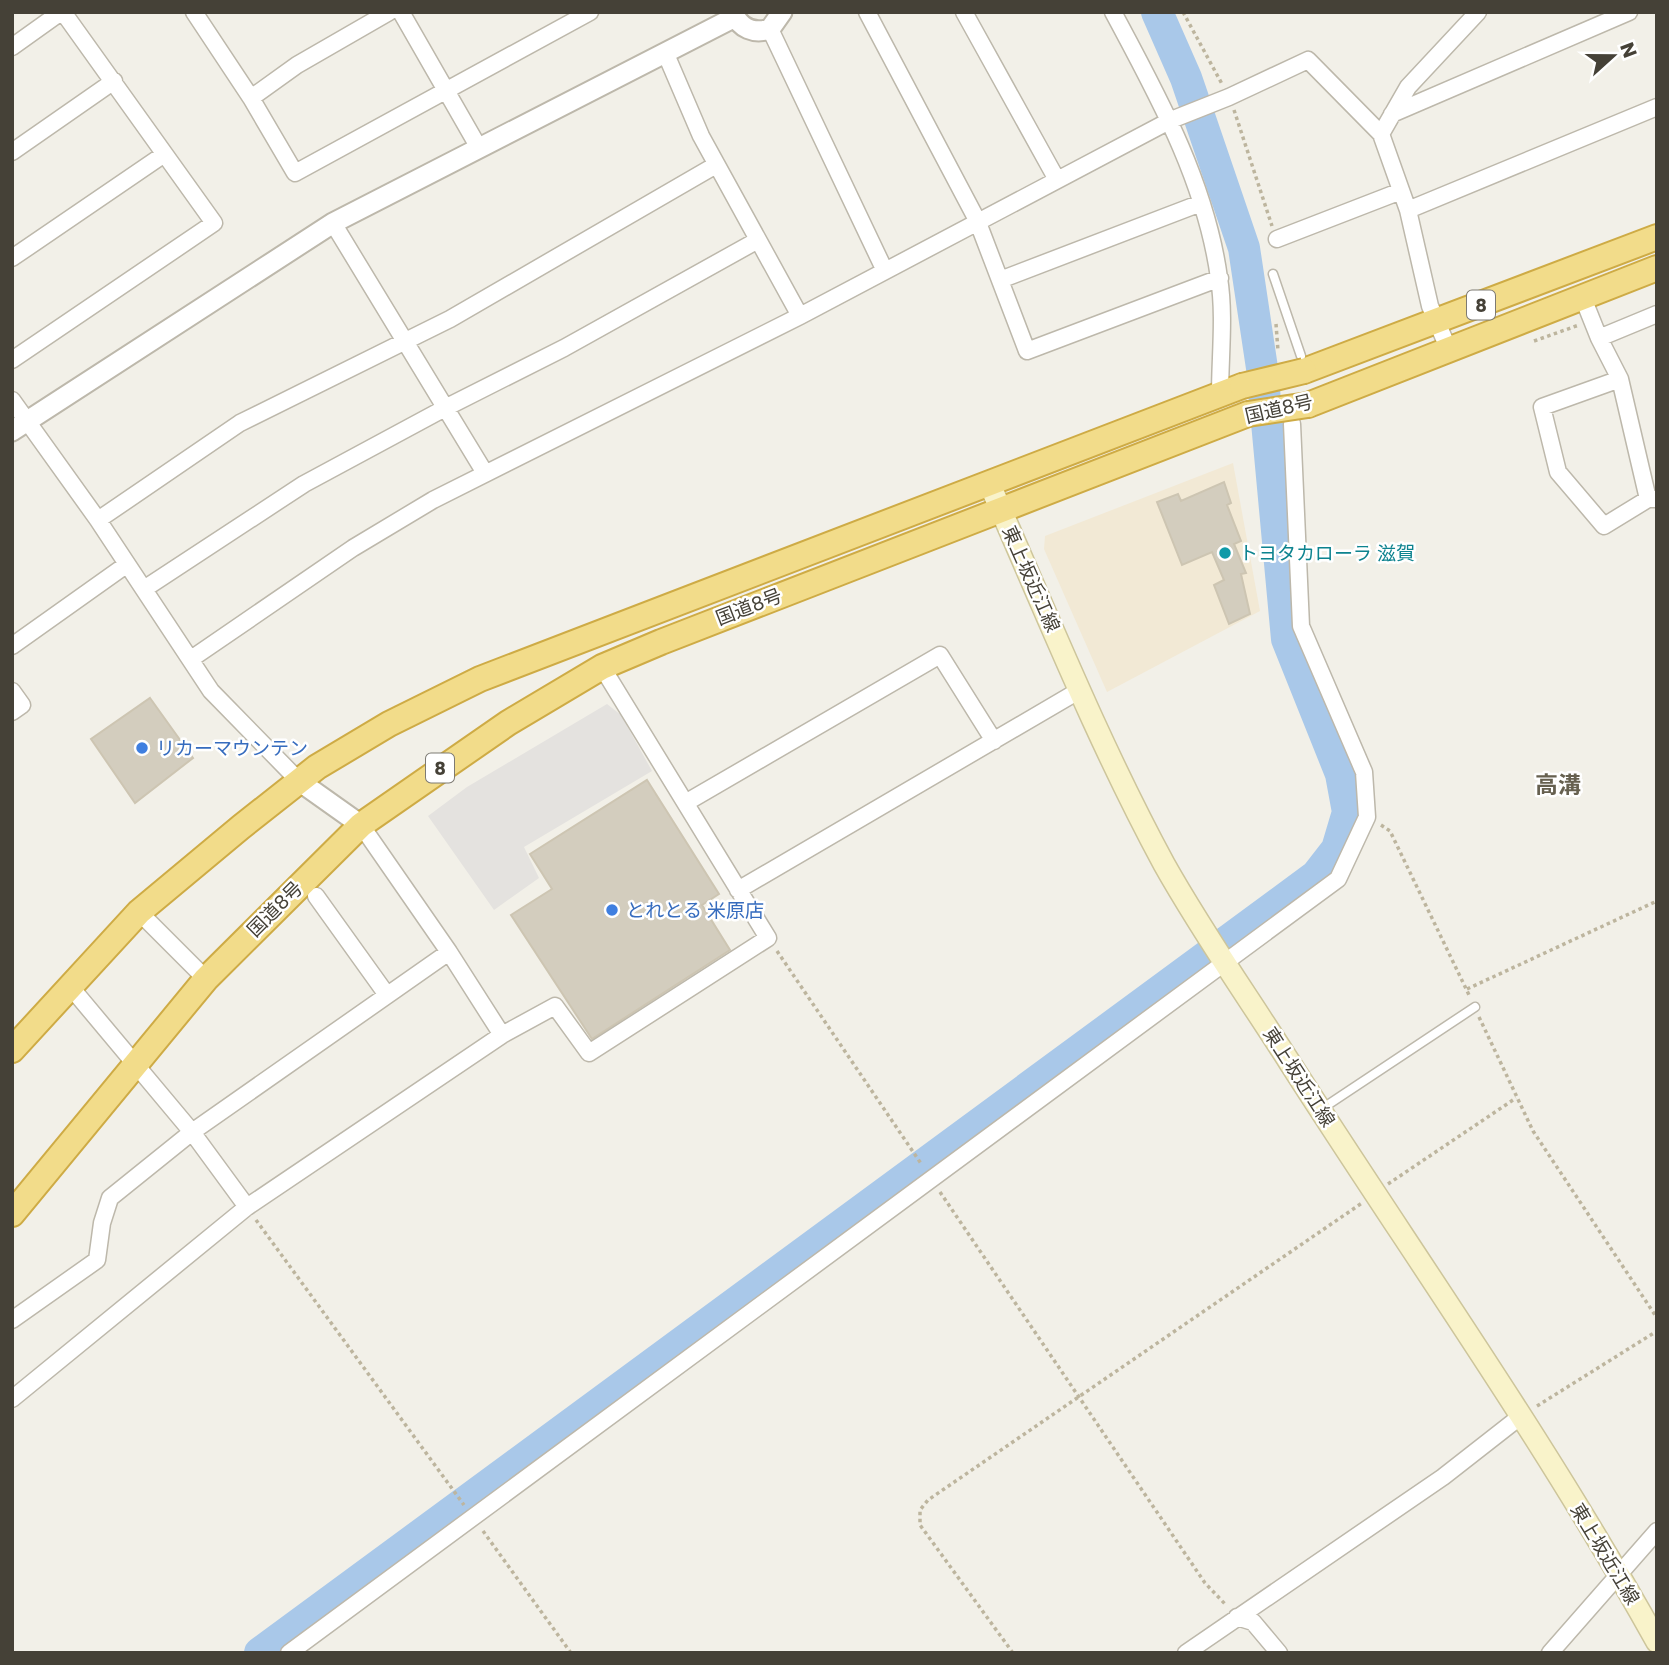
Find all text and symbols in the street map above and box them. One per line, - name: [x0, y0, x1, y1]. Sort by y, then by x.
- north arrow: [1578, 21, 1648, 91]
- text: N: [1613, 39, 1644, 62]
- road number: 8: [1467, 290, 1495, 320]
- street label: 国道8号: [1242, 388, 1316, 430]
- street label: 東上坂近江線: [995, 521, 1067, 637]
- place label: トヨタカローラ 滋賀: [1239, 540, 1415, 567]
- marker: トヨタカローラ 滋賀: [1217, 545, 1233, 561]
- street label: 国道8号: [712, 582, 786, 632]
- place label: リカーマウンテン: [156, 735, 308, 762]
- marker: リカーマウンテン: [134, 740, 150, 756]
- road number: 8: [426, 754, 454, 782]
- district label: 高溝: [1535, 769, 1581, 801]
- street label: 国道8号: [241, 875, 309, 943]
- place label: とれとる 米原店: [626, 897, 764, 924]
- marker: とれとる 米原店: [604, 902, 620, 918]
- street label: 東上坂近江線: [1257, 1022, 1341, 1132]
- street label: 東上坂近江線: [1564, 1498, 1646, 1610]

